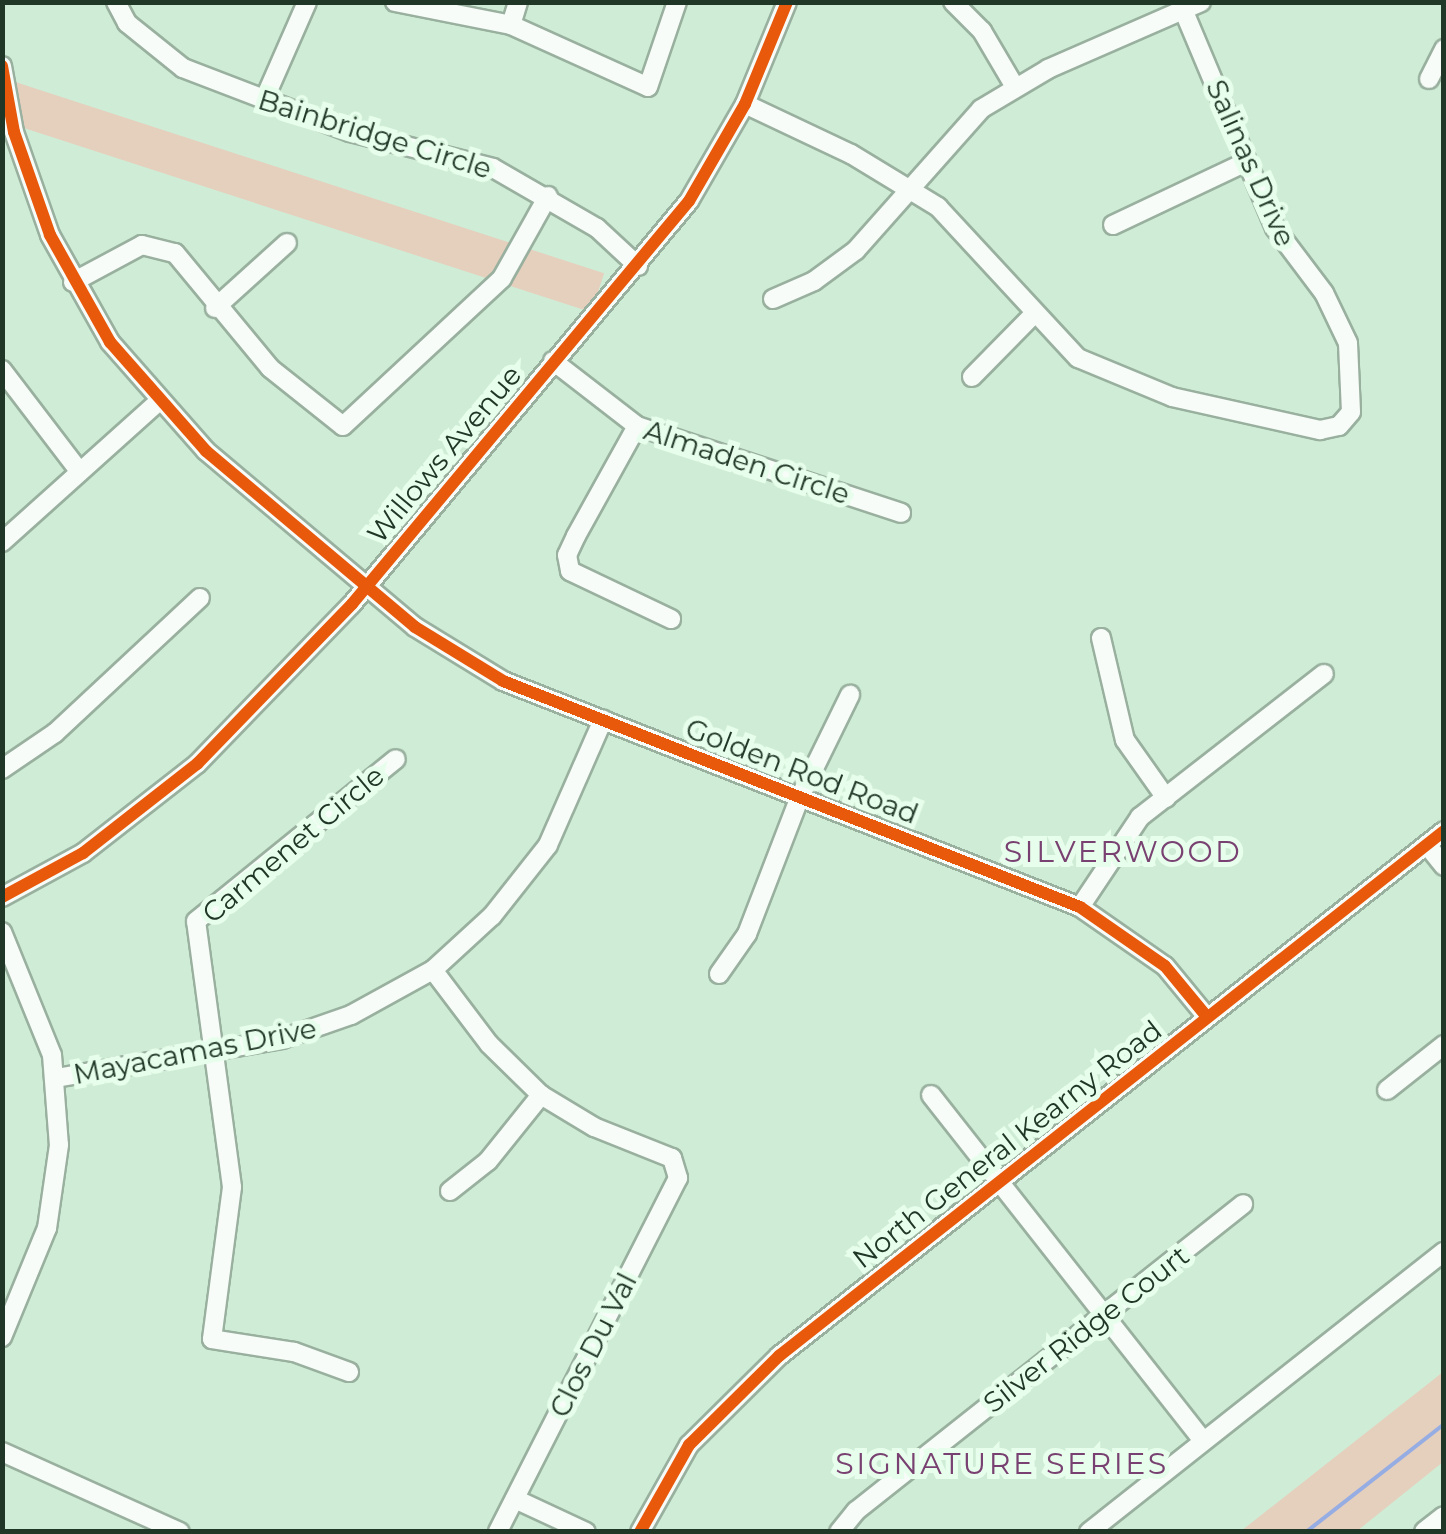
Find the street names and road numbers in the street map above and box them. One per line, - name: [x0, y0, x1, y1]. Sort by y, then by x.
- street label: Salinas Drive: [1199, 75, 1303, 251]
- street label: Bainbridge Circle: [254, 83, 496, 185]
- street label: Willows Avenue: [360, 358, 528, 550]
- street label: Almaden Circle: [640, 413, 854, 511]
- street label: Golden Rod Road: [681, 711, 923, 831]
- street label: Carmenet Circle: [195, 758, 391, 930]
- street label: Mayacamas Drive: [71, 1011, 319, 1091]
- street label: North General Kearny Road: [846, 1013, 1168, 1275]
- street label: Silver Ridge Court: [977, 1238, 1195, 1420]
- street label: Clos Du Val: [542, 1267, 644, 1423]

